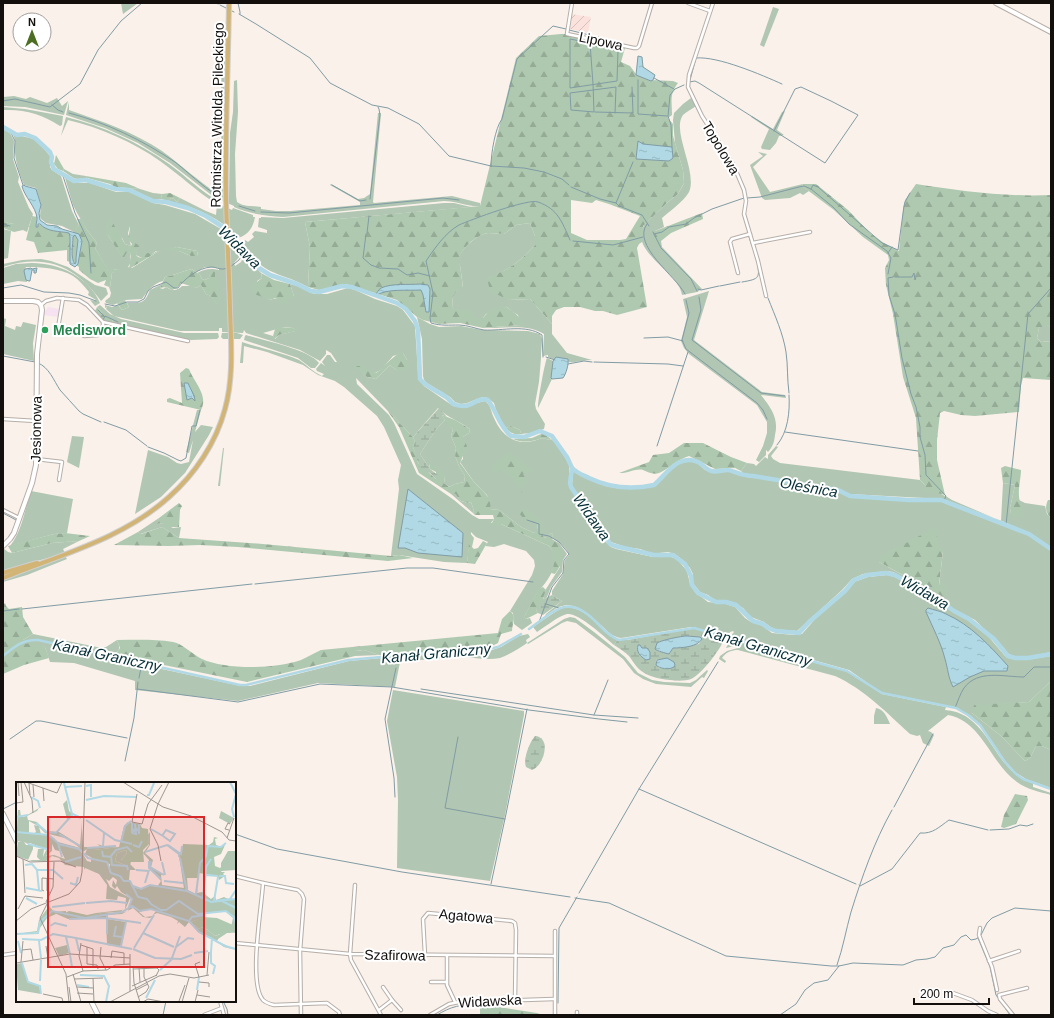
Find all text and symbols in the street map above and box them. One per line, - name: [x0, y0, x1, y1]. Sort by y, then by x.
- north arrow: [12, 12, 52, 52]
- text: N: [28, 16, 36, 28]
- street label: Rotmistrza Witolda Pileckiego: [207, 22, 227, 208]
- street label: Lipowa: [578, 29, 625, 53]
- street label: Topolowa: [699, 119, 743, 178]
- water label: Widawa: [215, 222, 265, 272]
- place label: Medisword: [53, 322, 126, 338]
- marker: Medisword: [40, 325, 50, 335]
- street label: Jesionowa: [27, 396, 45, 462]
- water label: Oleśnica: [779, 474, 839, 500]
- water label: Widawa: [570, 490, 614, 544]
- water label: Widawa: [898, 571, 952, 613]
- water label: Kanał Graniczny: [703, 623, 815, 670]
- water label: Kanał Graniczny: [51, 635, 164, 675]
- water label: Kanał Graniczny: [380, 640, 493, 666]
- inset map: [16, 782, 236, 1002]
- street label: Agatowa: [438, 906, 494, 926]
- street label: Szafirowa: [364, 946, 426, 964]
- scale bar: [914, 980, 989, 1006]
- text: 200 m: [920, 987, 953, 1001]
- street label: Widawska: [458, 991, 522, 1011]

